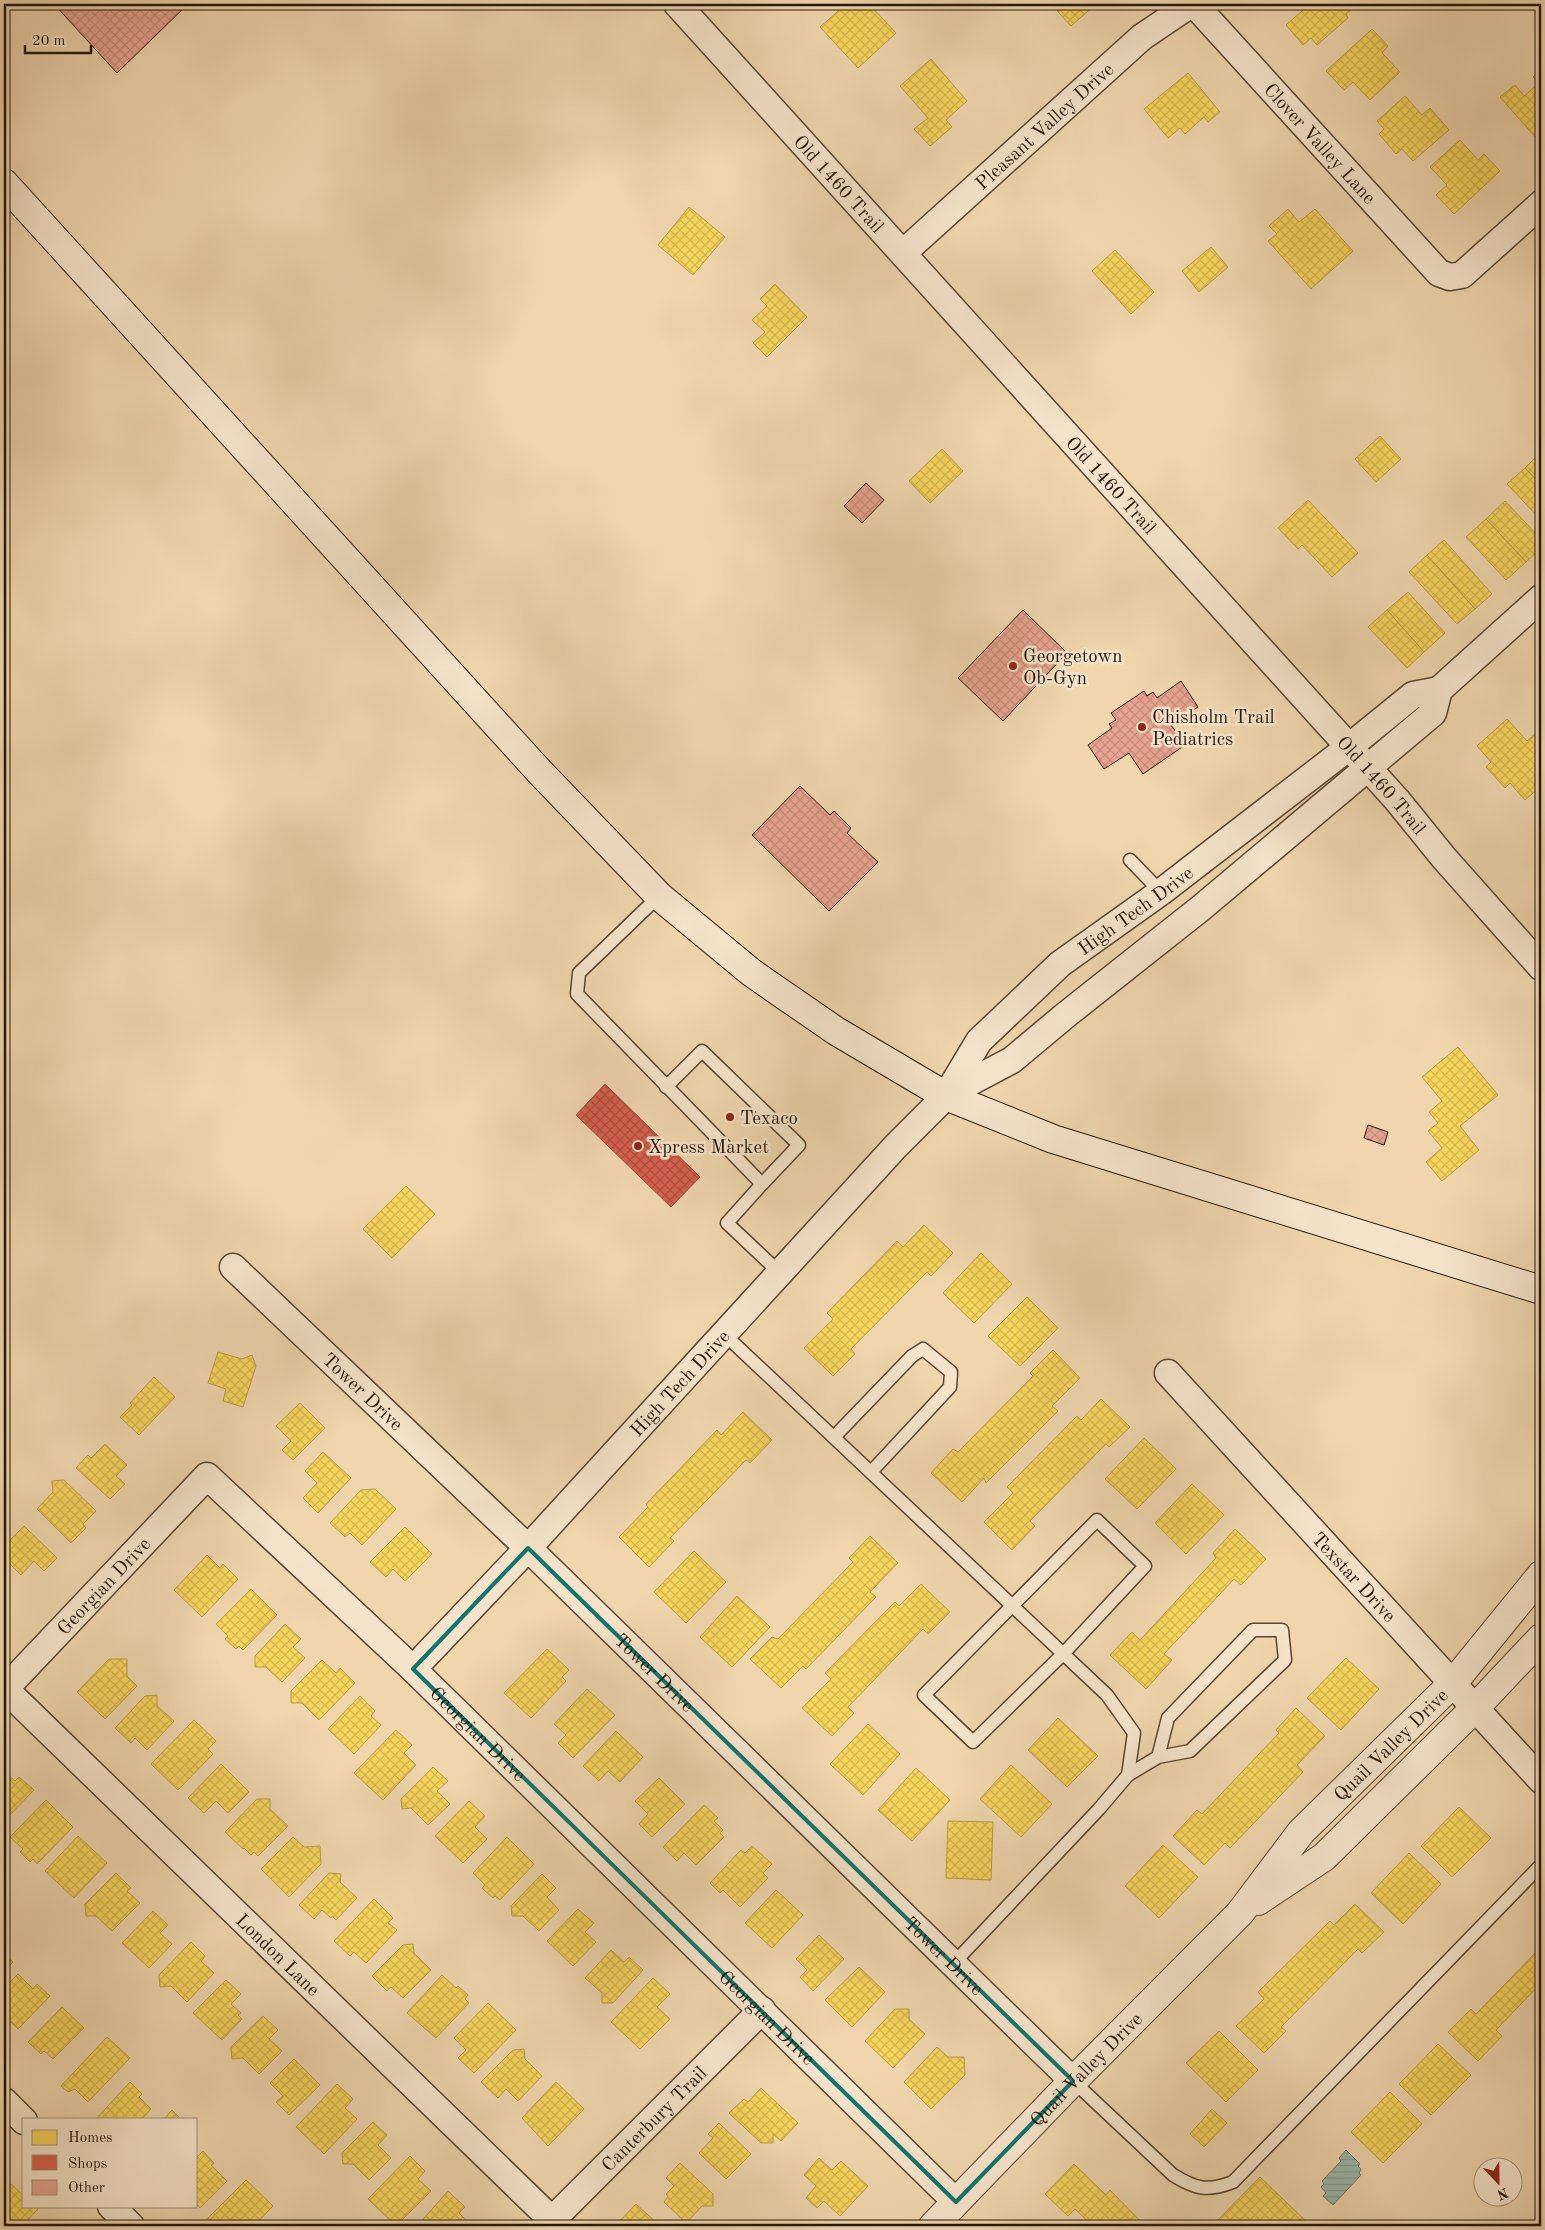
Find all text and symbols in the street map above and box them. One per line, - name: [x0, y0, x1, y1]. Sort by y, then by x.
- scale bar: [25, 22, 91, 54]
- text: 20 m: [32, 34, 66, 49]
- street label: Pleasant Valley Drive: [973, 60, 1118, 194]
- street label: Clover Valley Lane: [1259, 81, 1378, 209]
- street label: Old 1460 Trail: [789, 133, 886, 238]
- street label: Old 1460 Trail: [1061, 434, 1159, 539]
- place label: Georgetown Ob-Gyn: [1023, 648, 1122, 689]
- marker: Georgetown Ob-Gyn: [1007, 660, 1019, 672]
- place label: Chisholm Trail Pediatrics: [1152, 709, 1275, 750]
- marker: Chisholm Trail Pediatrics: [1136, 721, 1148, 733]
- street label: Old 1460 Trail: [1332, 733, 1428, 839]
- street label: High Tech Drive: [1076, 864, 1197, 960]
- place label: Texaco: [740, 1110, 798, 1129]
- marker: Texaco: [724, 1111, 736, 1123]
- place label: Xpress Market: [648, 1139, 769, 1158]
- marker: Xpress Market: [632, 1140, 644, 1152]
- street label: High Tech Drive: [628, 1328, 734, 1441]
- street label: Tower Drive: [318, 1351, 405, 1435]
- street label: Texstar Drive: [1307, 1530, 1398, 1627]
- street label: Georgian Drive: [55, 1535, 155, 1639]
- street label: Tower Drive: [610, 1631, 697, 1717]
- street label: Georgian Drive: [425, 1684, 528, 1786]
- street label: Quail Valley Drive: [1332, 1686, 1453, 1806]
- street label: London Lane: [231, 1912, 322, 2001]
- street label: Tower Drive: [899, 1914, 986, 2000]
- street label: Georgian Drive: [714, 1968, 817, 2070]
- street label: Quail Valley Drive: [1028, 2010, 1147, 2131]
- street label: Canterbury Trail: [599, 2064, 711, 2176]
- legend: [22, 2118, 198, 2208]
- text: Homes: [68, 2131, 113, 2146]
- text: Shops: [68, 2157, 107, 2172]
- north arrow: [1472, 2158, 1522, 2208]
- text: Other: [68, 2181, 105, 2196]
- text: N: [1495, 2185, 1510, 2202]

